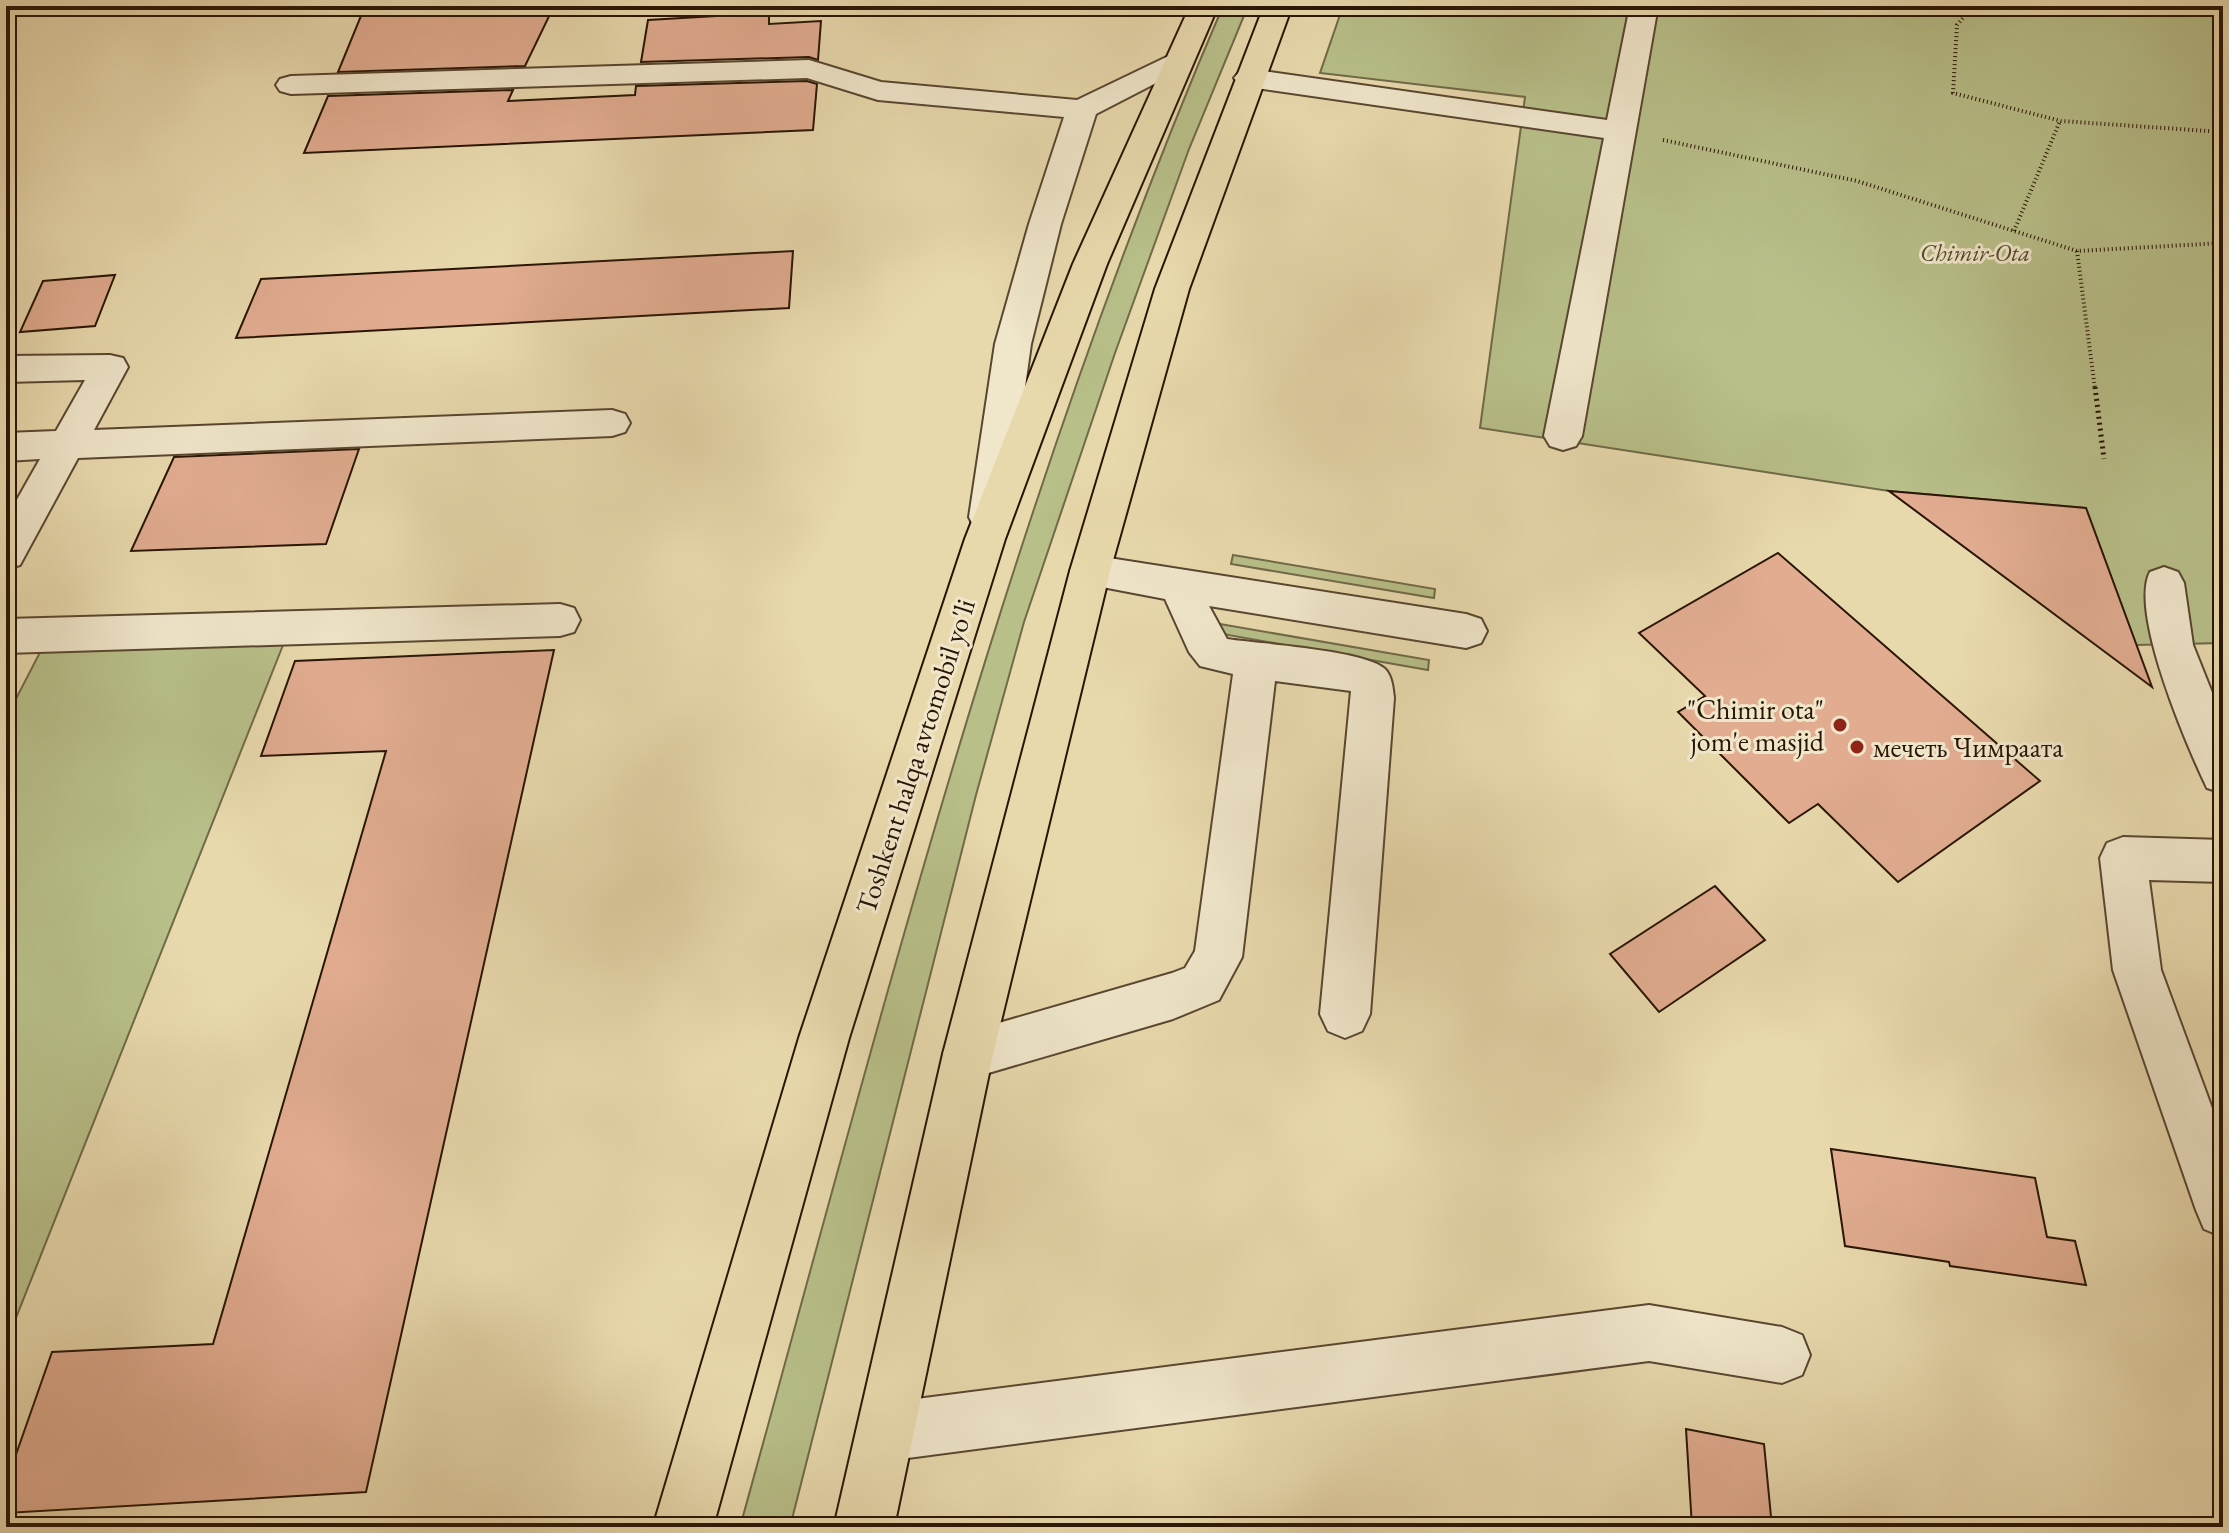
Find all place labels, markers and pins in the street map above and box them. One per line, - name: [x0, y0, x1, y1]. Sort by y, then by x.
- place label: "Chimir ota" jom'e masjid: [1687, 691, 1825, 759]
- marker: "Chimir ota" jom'e masjid: [1831, 716, 1849, 734]
- place label: мечеть Чимраата: [1873, 729, 2064, 765]
- marker: мечеть Чимраата: [1848, 738, 1866, 756]

